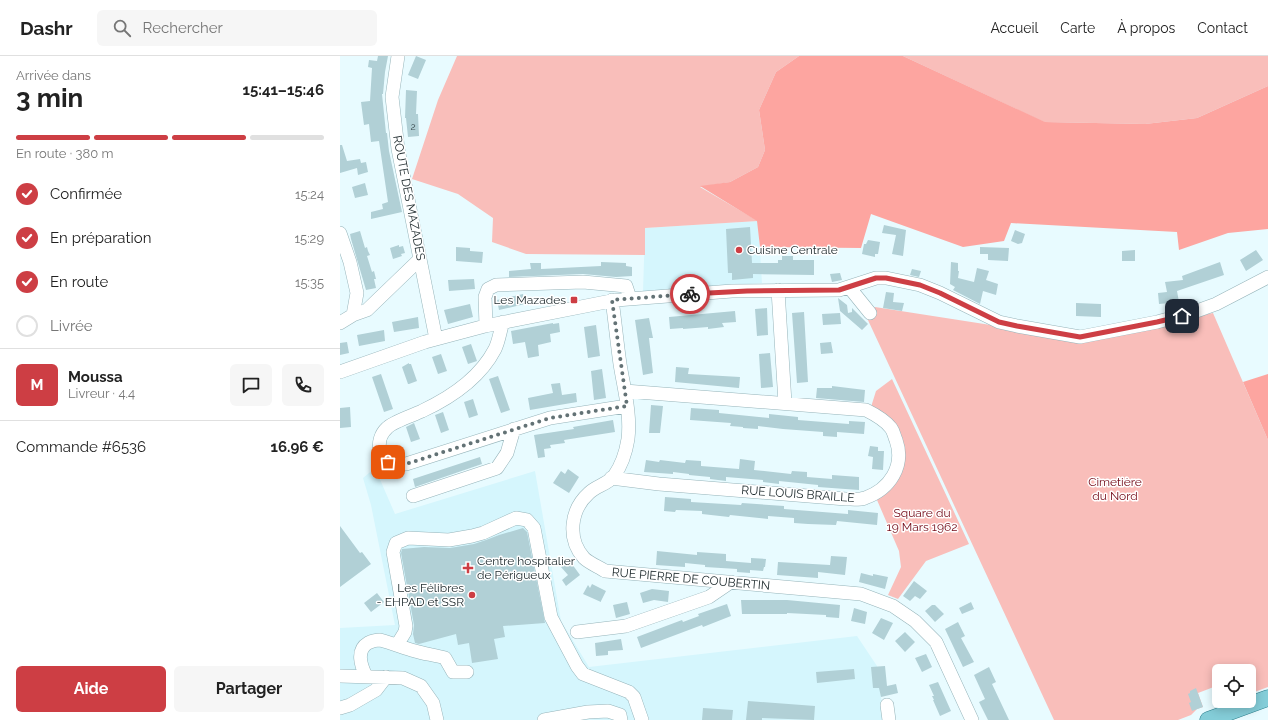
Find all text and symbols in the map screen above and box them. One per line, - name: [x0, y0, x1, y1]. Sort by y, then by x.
- search box: [97, 10, 377, 46]
- text: Dashr: [20, 17, 73, 39]
- icon: search: [111, 17, 133, 39]
- text: Rechercher: [143, 19, 223, 37]
- text: Accueil: [990, 20, 1038, 36]
- text: Carte: [1060, 20, 1095, 36]
- text: À propos: [1117, 20, 1175, 36]
- text: Contact: [1197, 20, 1248, 36]
- text: Arrivée dans: [16, 68, 91, 83]
- text: 15:41–15:46: [243, 81, 324, 99]
- text: 3 min: [16, 83, 83, 113]
- house number: 2: [410, 121, 416, 132]
- street label: ROUTE DES MAZADES: [390, 134, 428, 262]
- text: En route · 380 m: [16, 146, 113, 161]
- icon: check: [16, 183, 38, 205]
- text: Confirmée: [50, 185, 122, 203]
- text: 15:24: [295, 187, 324, 202]
- icon: check: [16, 227, 38, 249]
- text: En préparation: [50, 229, 151, 247]
- text: 15:29: [295, 231, 324, 246]
- place label: Cuisine Centrale: [747, 243, 838, 257]
- marker: Cuisine Centrale: [734, 245, 744, 255]
- icon: check: [16, 271, 38, 293]
- text: En route: [50, 273, 108, 291]
- courier: [670, 274, 710, 314]
- text: 15:35: [295, 275, 324, 290]
- icon: bike: [679, 283, 701, 305]
- place label: Les Mazades: [493, 293, 566, 307]
- marker: Les Mazades: [569, 295, 579, 305]
- pin: [1165, 299, 1199, 333]
- icon: home: [1171, 305, 1193, 327]
- text: Livrée: [50, 317, 93, 335]
- button: chat: [230, 364, 272, 406]
- button: phone: [282, 364, 324, 406]
- text: Moussa: [68, 368, 123, 386]
- text: M: [31, 376, 43, 394]
- text: Livreur · 4.4: [68, 386, 135, 401]
- text: Commande #6536: [16, 438, 146, 456]
- text: 16.96 €: [271, 438, 324, 456]
- pin: [371, 445, 405, 479]
- icon: bag: [377, 451, 399, 473]
- park label: Cimetière du Nord: [1088, 475, 1142, 503]
- street label: RUE LOUIS BRAILLE: [741, 483, 855, 505]
- park label: Square du 19 Mars 1962: [887, 506, 957, 534]
- place label: Centre hospitalier de Périgueux: [477, 554, 576, 582]
- marker: Centre hospitalier de Périgueux: [462, 562, 474, 574]
- street label: RUE PIERRE DE COUBERTIN: [611, 565, 771, 593]
- place label: Les Félibres - EHPAD et SSR: [377, 581, 464, 609]
- marker: Les Félibres - EHPAD et SSR: [467, 590, 477, 600]
- map controls: [1212, 664, 1256, 708]
- button: locate: [1212, 664, 1256, 708]
- button: Aide: [16, 666, 166, 712]
- button: Partager: [174, 666, 324, 712]

